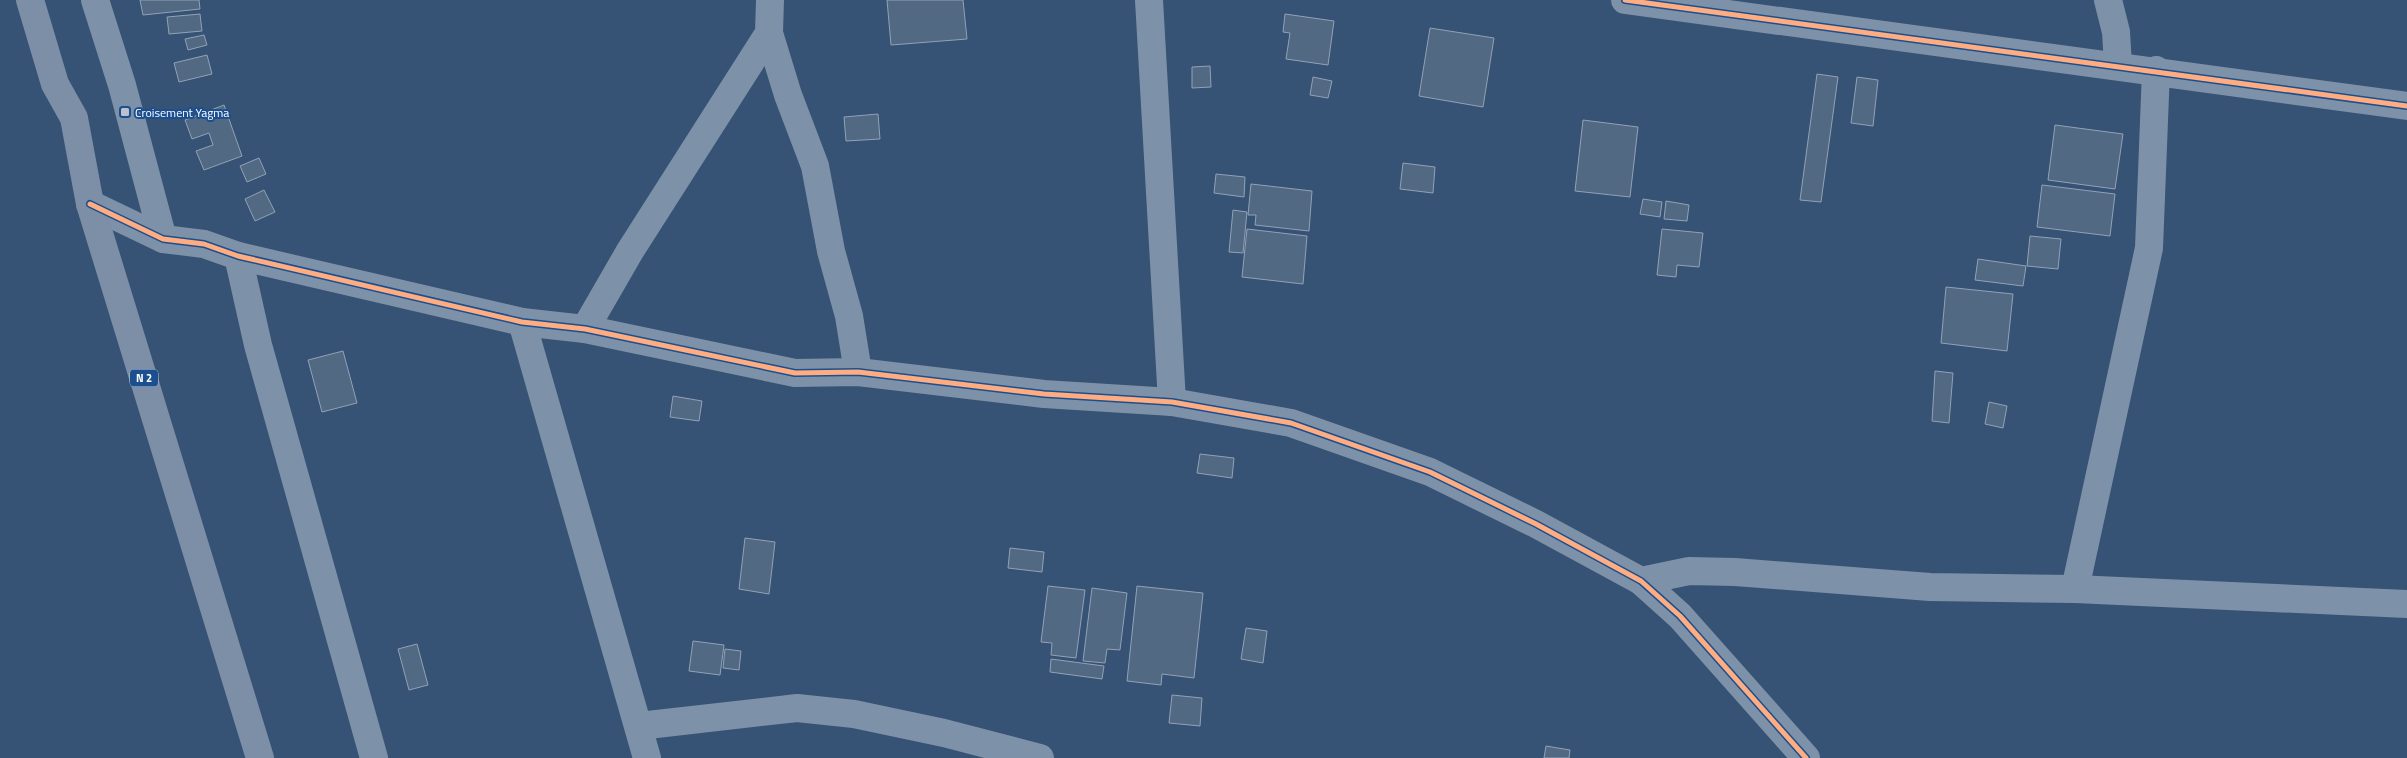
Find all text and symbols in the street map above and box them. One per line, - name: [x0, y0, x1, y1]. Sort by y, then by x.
- place label: Croisement Yagma: [135, 103, 229, 122]
- marker: Croisement Yagma: [119, 106, 131, 118]
- road number: N 2: [130, 369, 158, 386]

